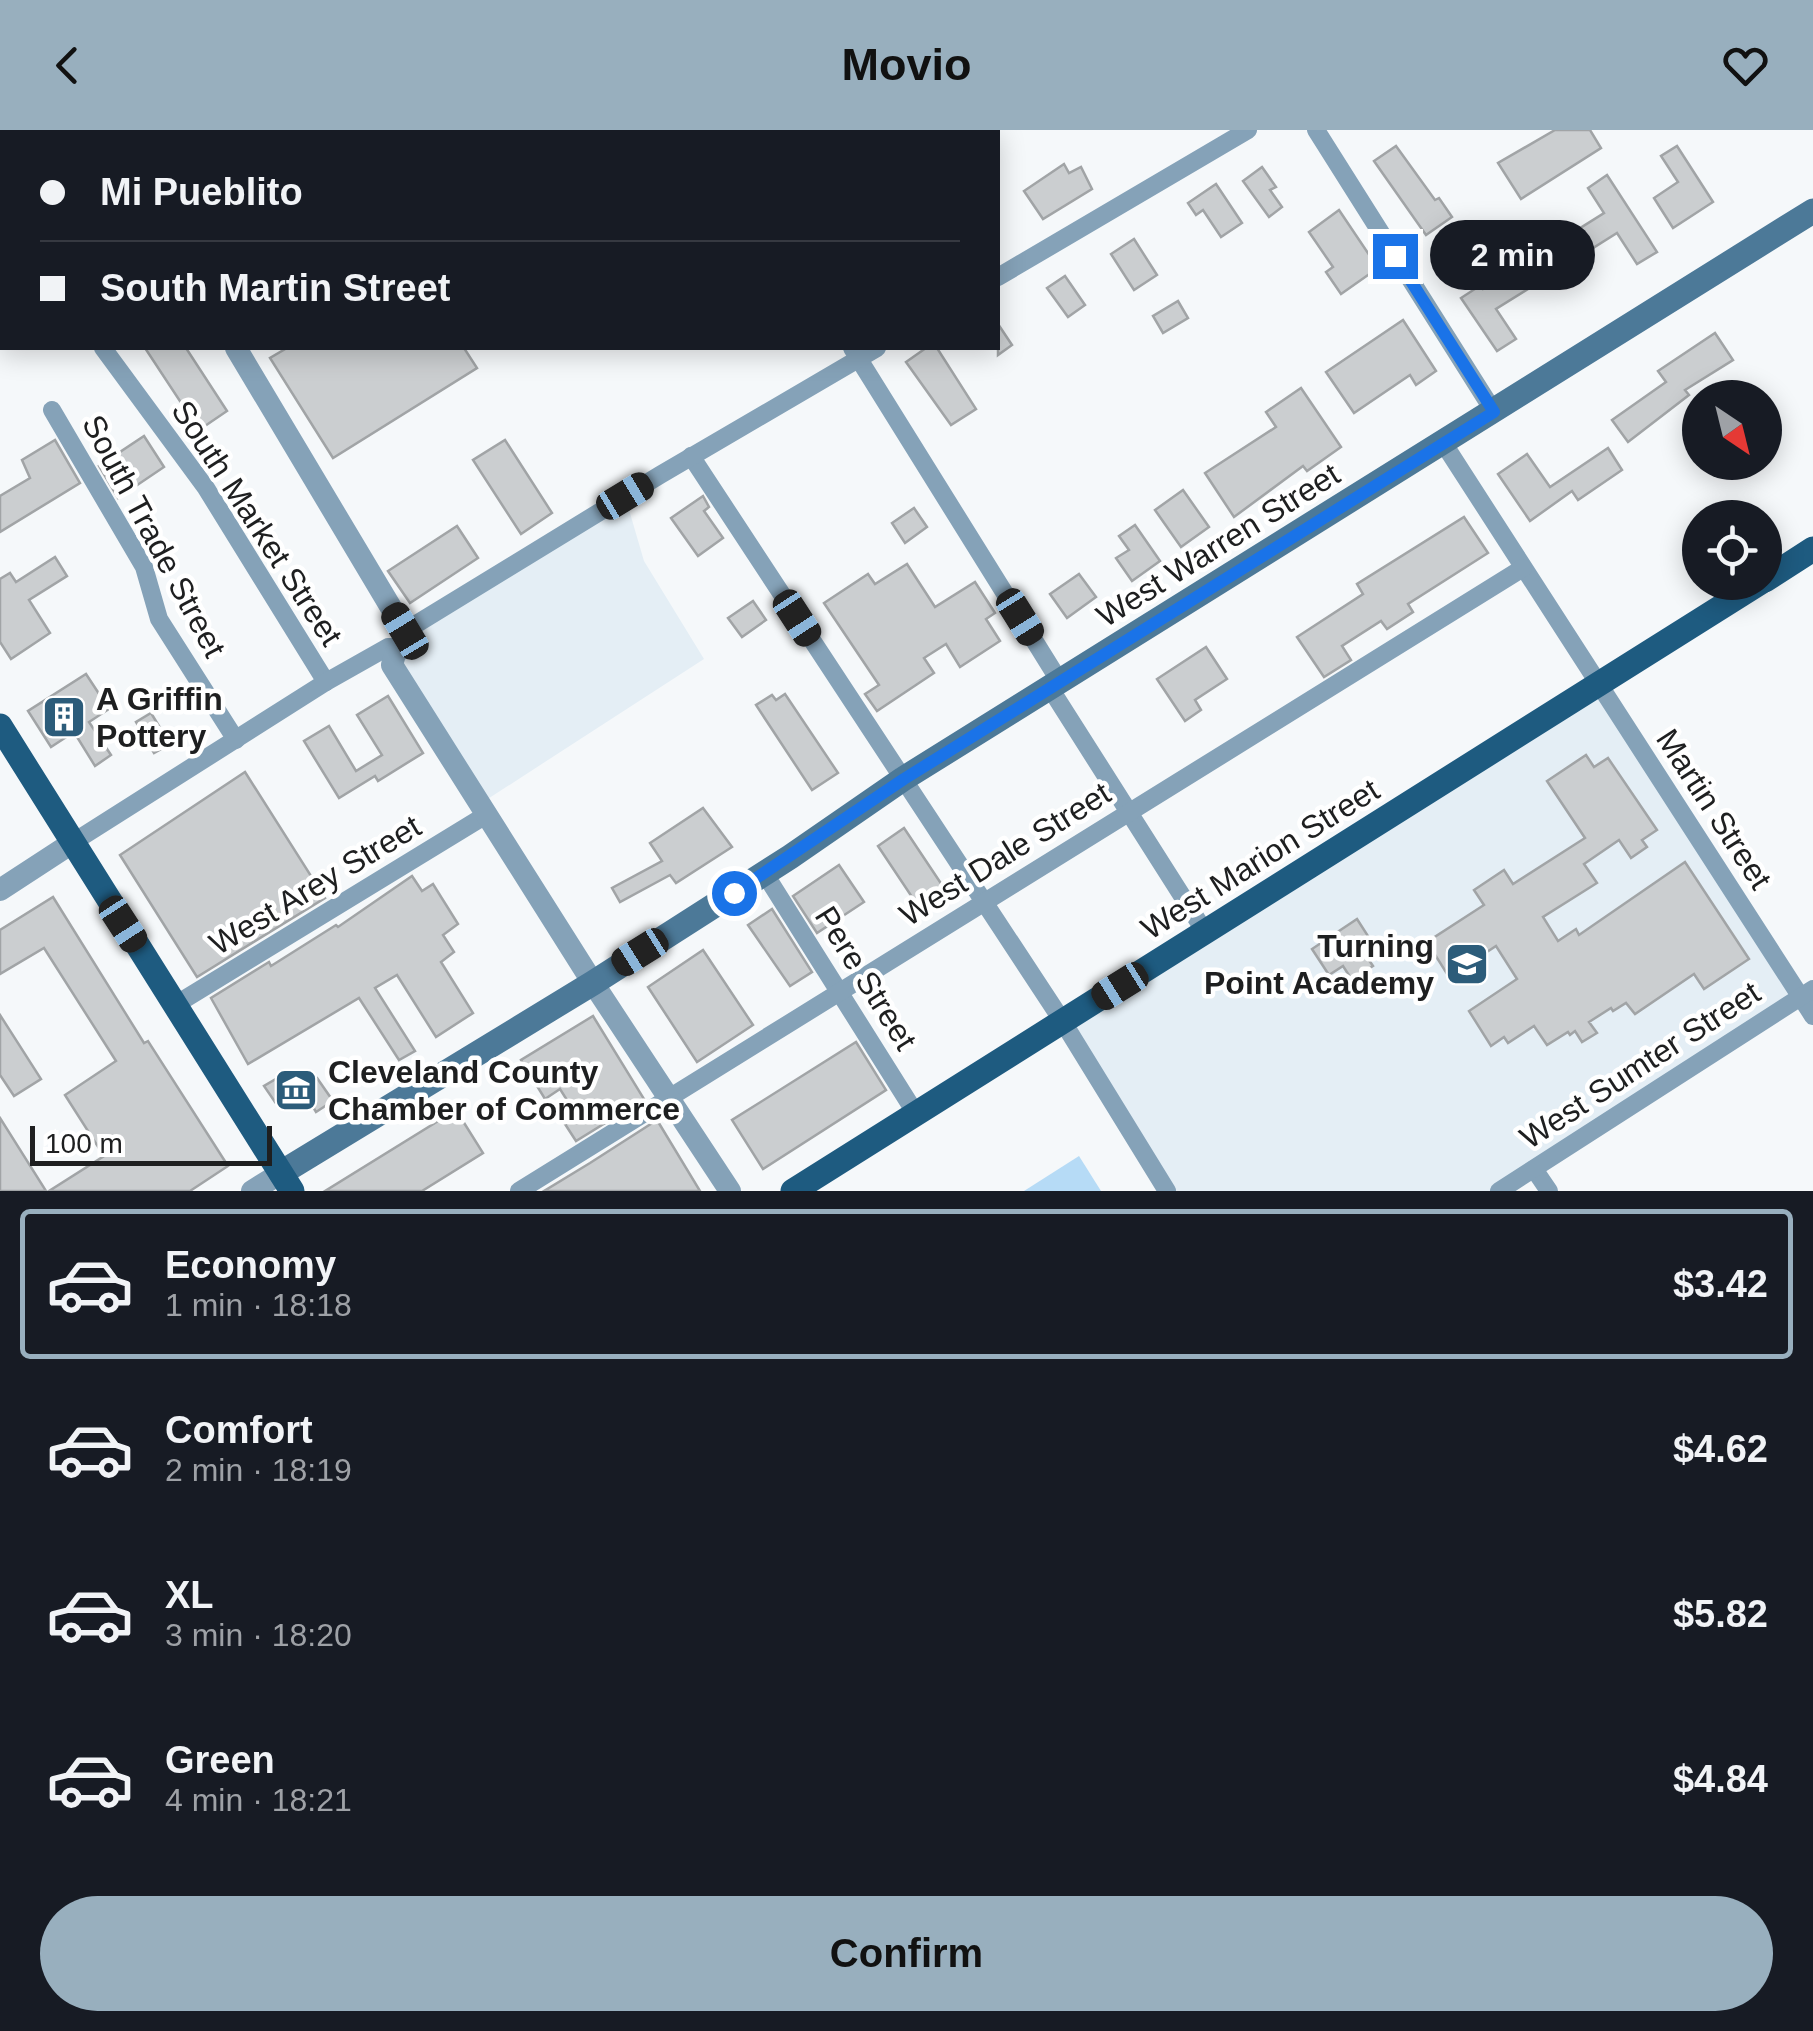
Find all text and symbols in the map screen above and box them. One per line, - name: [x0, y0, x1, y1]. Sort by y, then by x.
- icon: back: [40, 38, 95, 93]
- icon: heart: [1718, 38, 1773, 93]
- text: Movio: [842, 39, 972, 90]
- text: Mi Pueblito: [100, 171, 303, 213]
- callout: 2 min: [1430, 221, 1595, 291]
- route end: [1373, 234, 1418, 279]
- text: 2 min: [1471, 237, 1554, 273]
- text: South Martin Street: [100, 267, 450, 309]
- north arrow: [1682, 380, 1782, 480]
- map controls: [1682, 380, 1782, 600]
- street label: South Market Street: [164, 394, 350, 652]
- street label: South Trade Street: [75, 409, 233, 663]
- street label: West Warren Street: [1090, 456, 1346, 634]
- car: [592, 468, 658, 524]
- button: locate: [1682, 500, 1782, 600]
- car: [991, 584, 1049, 650]
- car: [768, 585, 826, 651]
- car: [377, 598, 433, 664]
- place label: A Griffin Pottery: [96, 681, 223, 754]
- building icon: A Griffin Pottery: [41, 694, 87, 740]
- street label: Martin Street: [1649, 722, 1779, 896]
- street label: West Marion Street: [1135, 771, 1386, 947]
- street label: West Dale Street: [893, 775, 1117, 933]
- street label: West Arey Street: [203, 808, 427, 962]
- route start: [712, 871, 757, 916]
- car: [94, 891, 152, 957]
- street label: Pere Street: [808, 900, 924, 1056]
- car: [607, 923, 673, 981]
- place label: Turning Point Academy: [1204, 928, 1434, 1001]
- school or university icon: Turning Point Academy: [1444, 941, 1490, 987]
- car: [1087, 957, 1153, 1015]
- street label: West Sumter Street: [1513, 974, 1767, 1156]
- place label: Cleveland County Chamber of Commerce: [328, 1054, 680, 1127]
- museum icon: Cleveland County Chamber of Commerce: [273, 1067, 319, 1113]
- scale bar: [30, 1121, 272, 1166]
- text: 100 m: [45, 1128, 123, 1159]
- icon: car: [45, 1239, 135, 1329]
- text: Economy: [165, 1244, 336, 1286]
- text: $3.42: [1673, 1263, 1768, 1305]
- text: 1 min · 18:18: [165, 1287, 352, 1323]
- icon: car: [45, 1404, 135, 1494]
- text: Comfort: [165, 1409, 313, 1451]
- text: $4.62: [1673, 1428, 1768, 1470]
- text: 2 min · 18:19: [165, 1452, 352, 1488]
- icon: car: [45, 1569, 135, 1659]
- text: XL: [165, 1574, 214, 1616]
- text: $5.82: [1673, 1593, 1768, 1635]
- text: 3 min · 18:20: [165, 1617, 352, 1653]
- icon: car: [45, 1734, 135, 1824]
- text: Green: [165, 1739, 275, 1781]
- text: $4.84: [1673, 1758, 1768, 1800]
- text: 4 min · 18:21: [165, 1782, 352, 1818]
- button: Confirm: [40, 1896, 1773, 2011]

